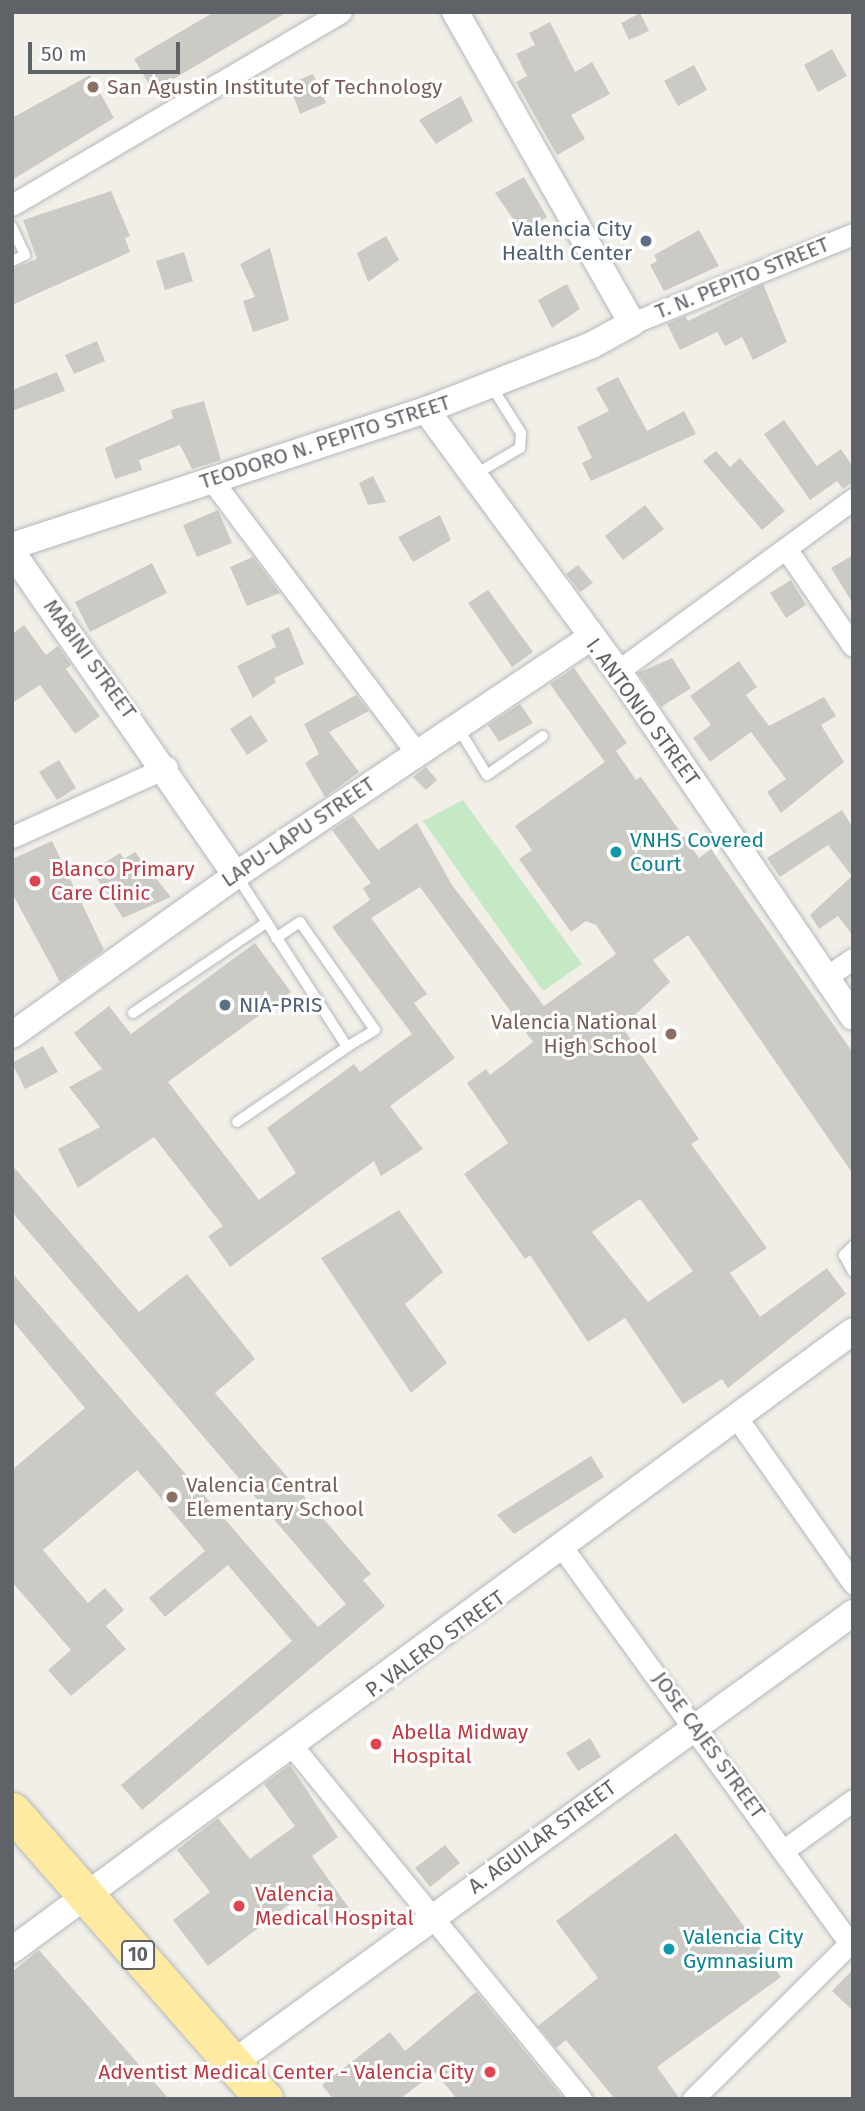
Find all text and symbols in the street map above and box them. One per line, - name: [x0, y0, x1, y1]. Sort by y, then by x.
- scale bar: [32, 28, 184, 72]
- text: 50 m: [41, 41, 87, 67]
- place label: San Agustin Institute of Technology: [107, 74, 442, 100]
- marker: San Agustin Institute of Technology: [85, 79, 101, 95]
- place label: Valencia City Health Center: [502, 216, 632, 266]
- street label: T. N. PEPITO STREET: [651, 232, 833, 324]
- marker: Valencia City Health Center: [638, 233, 654, 249]
- street label: TEODORO N. PEPITO STREET: [197, 390, 453, 494]
- street label: MABINI STREET: [38, 594, 142, 724]
- street label: I. ANTONIO STREET: [581, 633, 705, 791]
- street label: LAPU-LAPU STREET: [217, 771, 379, 893]
- place label: VNHS Covered Court: [630, 827, 764, 877]
- marker: VNHS Covered Court: [608, 844, 624, 860]
- place label: Blanco Primary Care Clinic: [51, 856, 195, 906]
- marker: Blanco Primary Care Clinic: [25, 871, 45, 891]
- place label: NIA-PRIS: [239, 992, 322, 1018]
- marker: NIA-PRIS: [217, 997, 233, 1013]
- place label: Valencia National High School: [491, 1009, 657, 1059]
- marker: Valencia National High School: [663, 1026, 679, 1042]
- place label: Valencia Central Elementary School: [186, 1472, 364, 1522]
- marker: Valencia Central Elementary School: [164, 1489, 180, 1505]
- street label: P. VALERO STREET: [360, 1585, 510, 1703]
- street label: JOSE CAJES STREET: [647, 1667, 771, 1823]
- place label: Abella Midway Hospital: [392, 1719, 528, 1769]
- marker: Abella Midway Hospital: [366, 1734, 386, 1754]
- street label: A. AGUILAR STREET: [463, 1775, 621, 1899]
- place label: Valencia Medical Hospital: [255, 1881, 414, 1931]
- marker: Valencia Medical Hospital: [229, 1896, 249, 1916]
- place label: Valencia City Gymnasium: [683, 1924, 803, 1974]
- road number: 10: [120, 1940, 156, 1970]
- marker: Valencia City Gymnasium: [661, 1941, 677, 1957]
- place label: Adventist Medical Center - Valencia City: [98, 2059, 474, 2085]
- marker: Adventist Medical Center - Valencia City: [480, 2062, 500, 2082]

